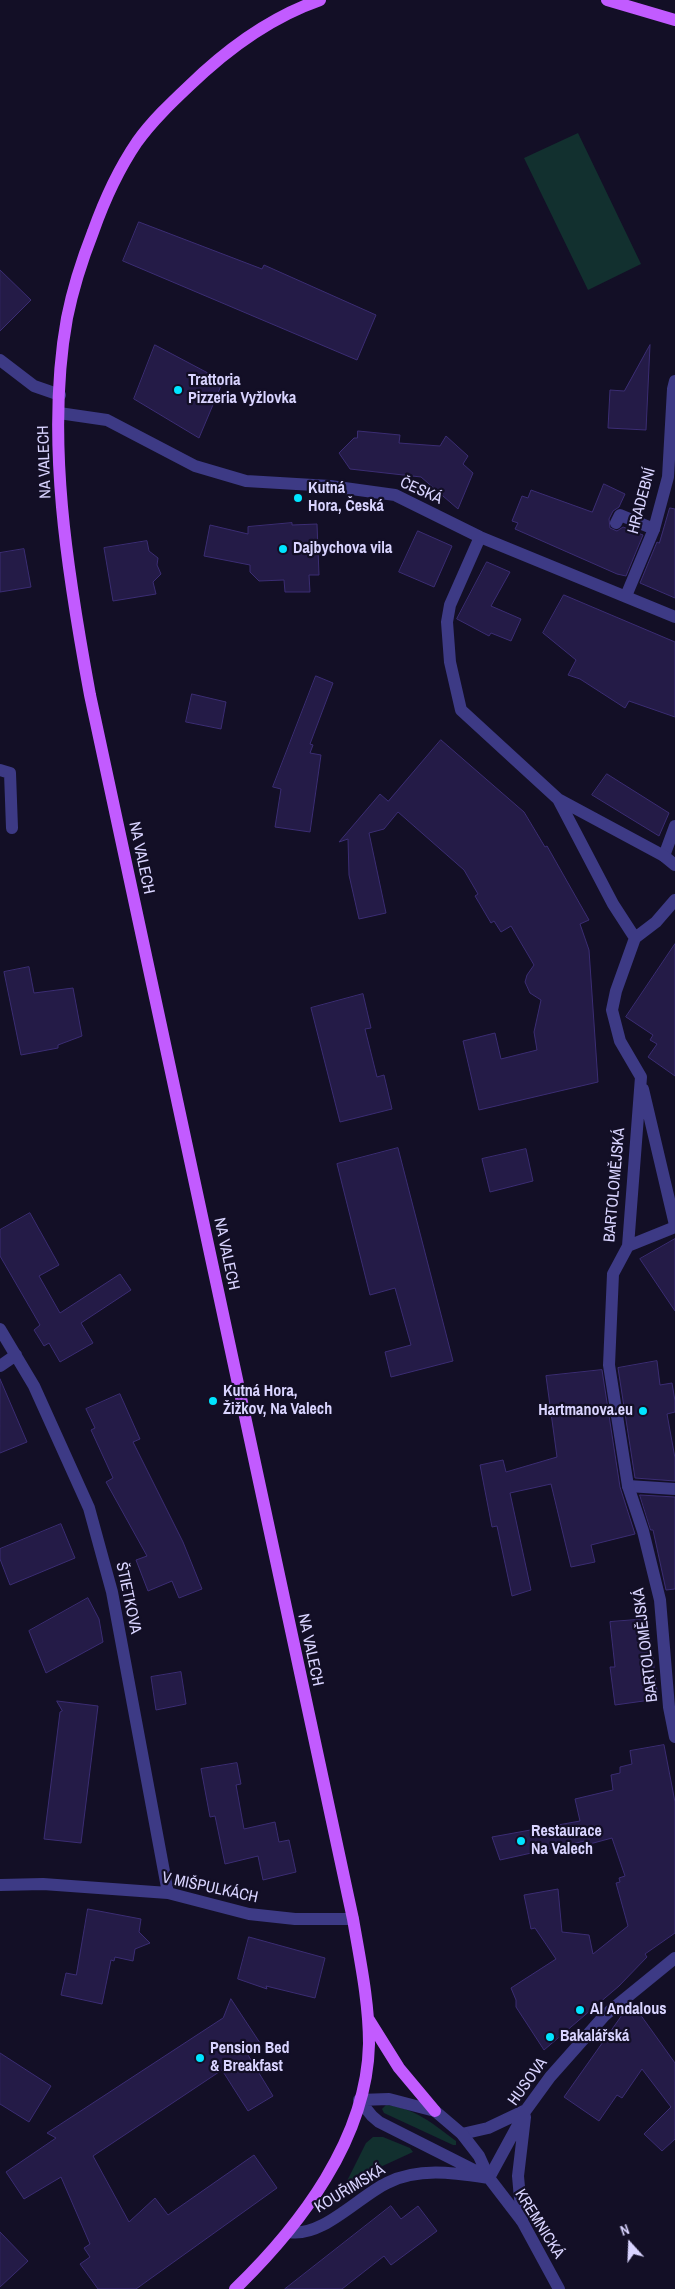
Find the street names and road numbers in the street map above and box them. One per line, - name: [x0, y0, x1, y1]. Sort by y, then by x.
- street label: NA VALECH: [34, 425, 56, 499]
- street label: HRADEBNÍ: [624, 466, 660, 536]
- street label: ČESKÁ: [397, 473, 445, 509]
- street label: NA VALECH: [124, 820, 158, 896]
- street label: BARTOLOMĚJSKÁ: [600, 1127, 630, 1243]
- street label: NA VALECH: [209, 1216, 243, 1292]
- street label: ŠTIETKOVA: [111, 1560, 145, 1636]
- street label: BARTOLOMĚJSKÁ: [629, 1587, 663, 1703]
- street label: NA VALECH: [293, 1612, 327, 1688]
- street label: V MIŠPULKÁCH: [160, 1868, 260, 1908]
- street label: HUSOVA: [504, 2054, 552, 2110]
- street label: KOUŘIMSKÁ: [311, 2160, 389, 2218]
- street label: KREMNICKÁ: [510, 2186, 568, 2262]

